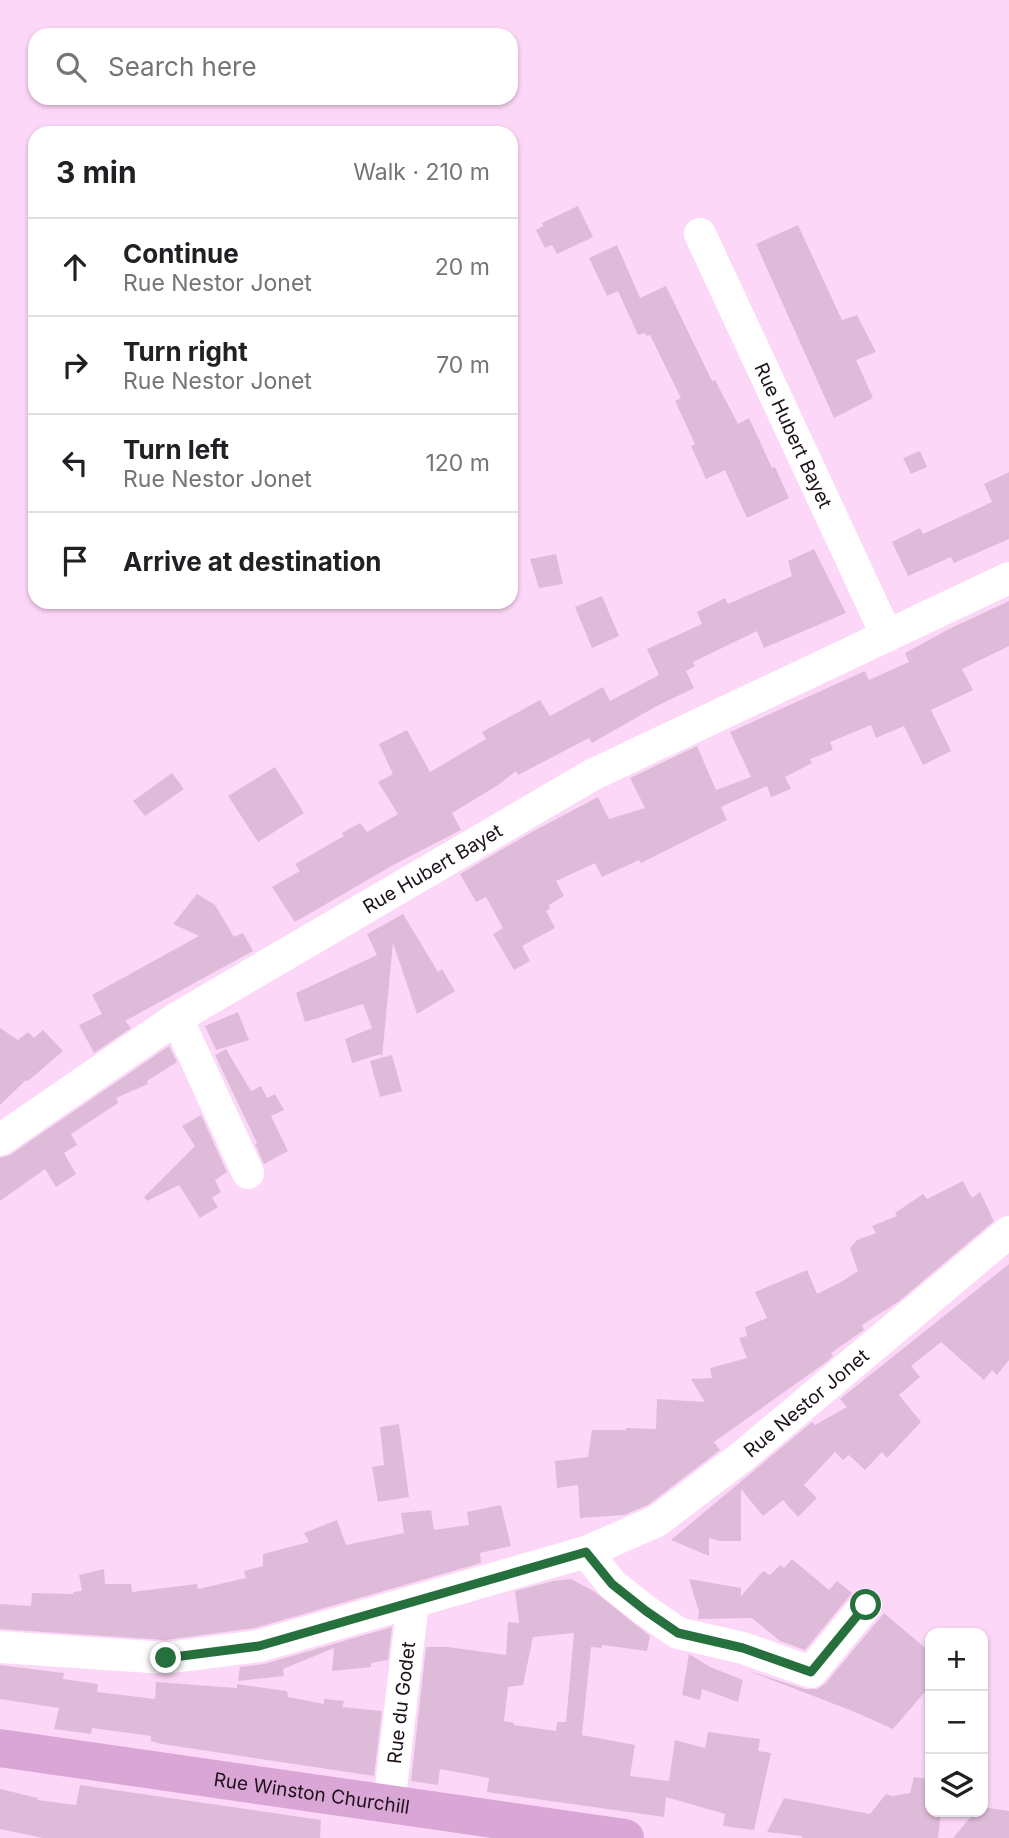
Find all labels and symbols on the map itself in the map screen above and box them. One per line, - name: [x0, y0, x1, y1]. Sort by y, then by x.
- street label: Rue Hubert Bayet: [750, 359, 837, 512]
- street label: Rue Hubert Bayet: [359, 819, 506, 919]
- street label: Rue Nestor Jonet: [739, 1344, 873, 1462]
- route start: [850, 1589, 881, 1620]
- street label: Rue du Godet: [383, 1641, 420, 1765]
- route end: [150, 1642, 181, 1673]
- street label: Rue Winston Churchill: [212, 1768, 411, 1819]

